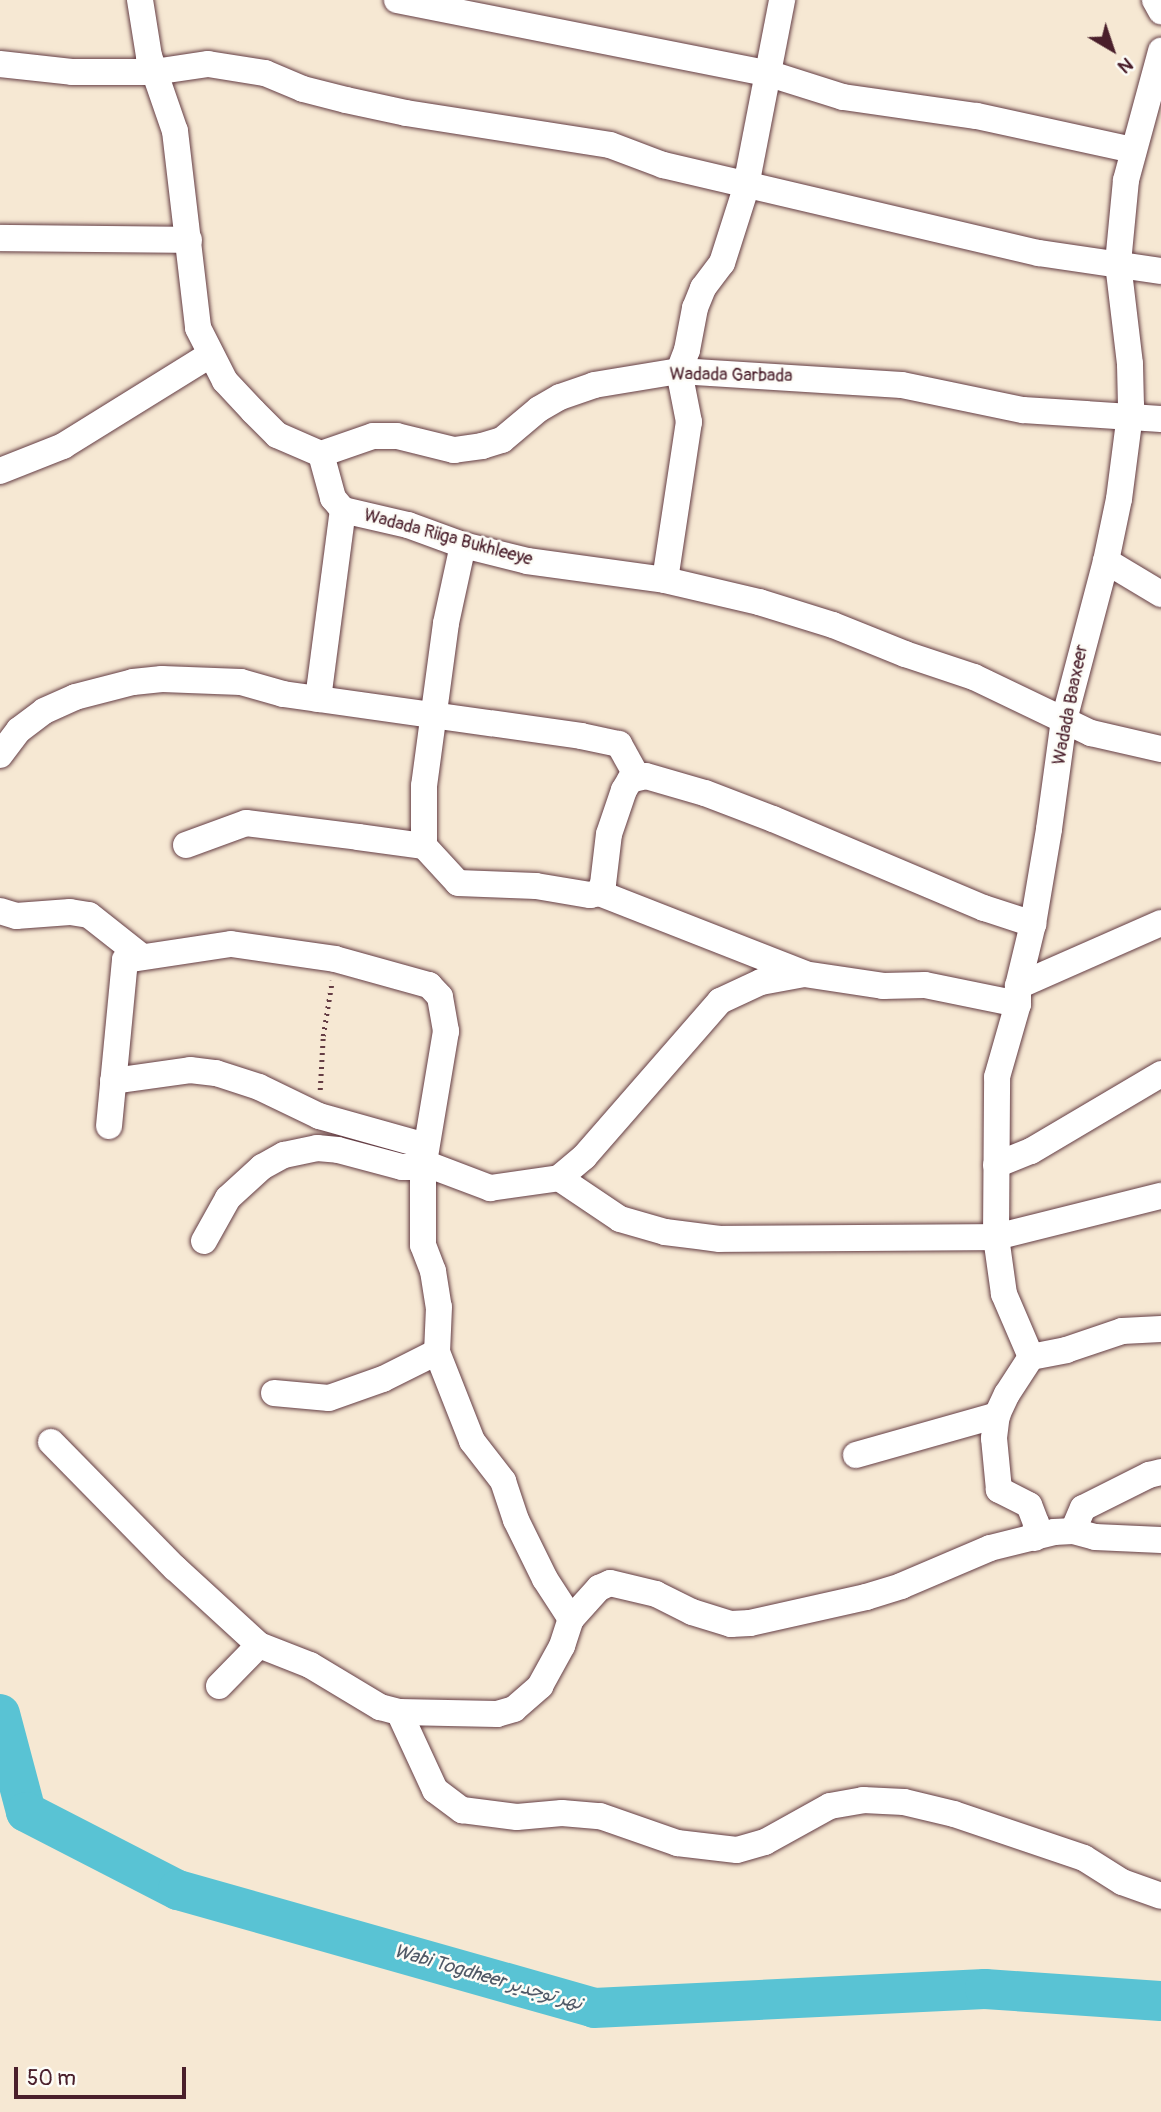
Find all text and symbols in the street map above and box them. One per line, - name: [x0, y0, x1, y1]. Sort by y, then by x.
- north arrow: [1077, 14, 1147, 84]
- text: N: [1113, 52, 1138, 79]
- street label: Wadada Garbada: [669, 364, 793, 388]
- street label: Wadada Riiga Bukhleeye: [361, 505, 535, 571]
- street label: Wadada Baaxeer: [1049, 643, 1093, 767]
- water label: Wabi Togdheer نهر توجدير: [391, 1940, 585, 2016]
- scale bar: [18, 2052, 189, 2096]
- text: 50 m: [27, 2065, 76, 2092]

